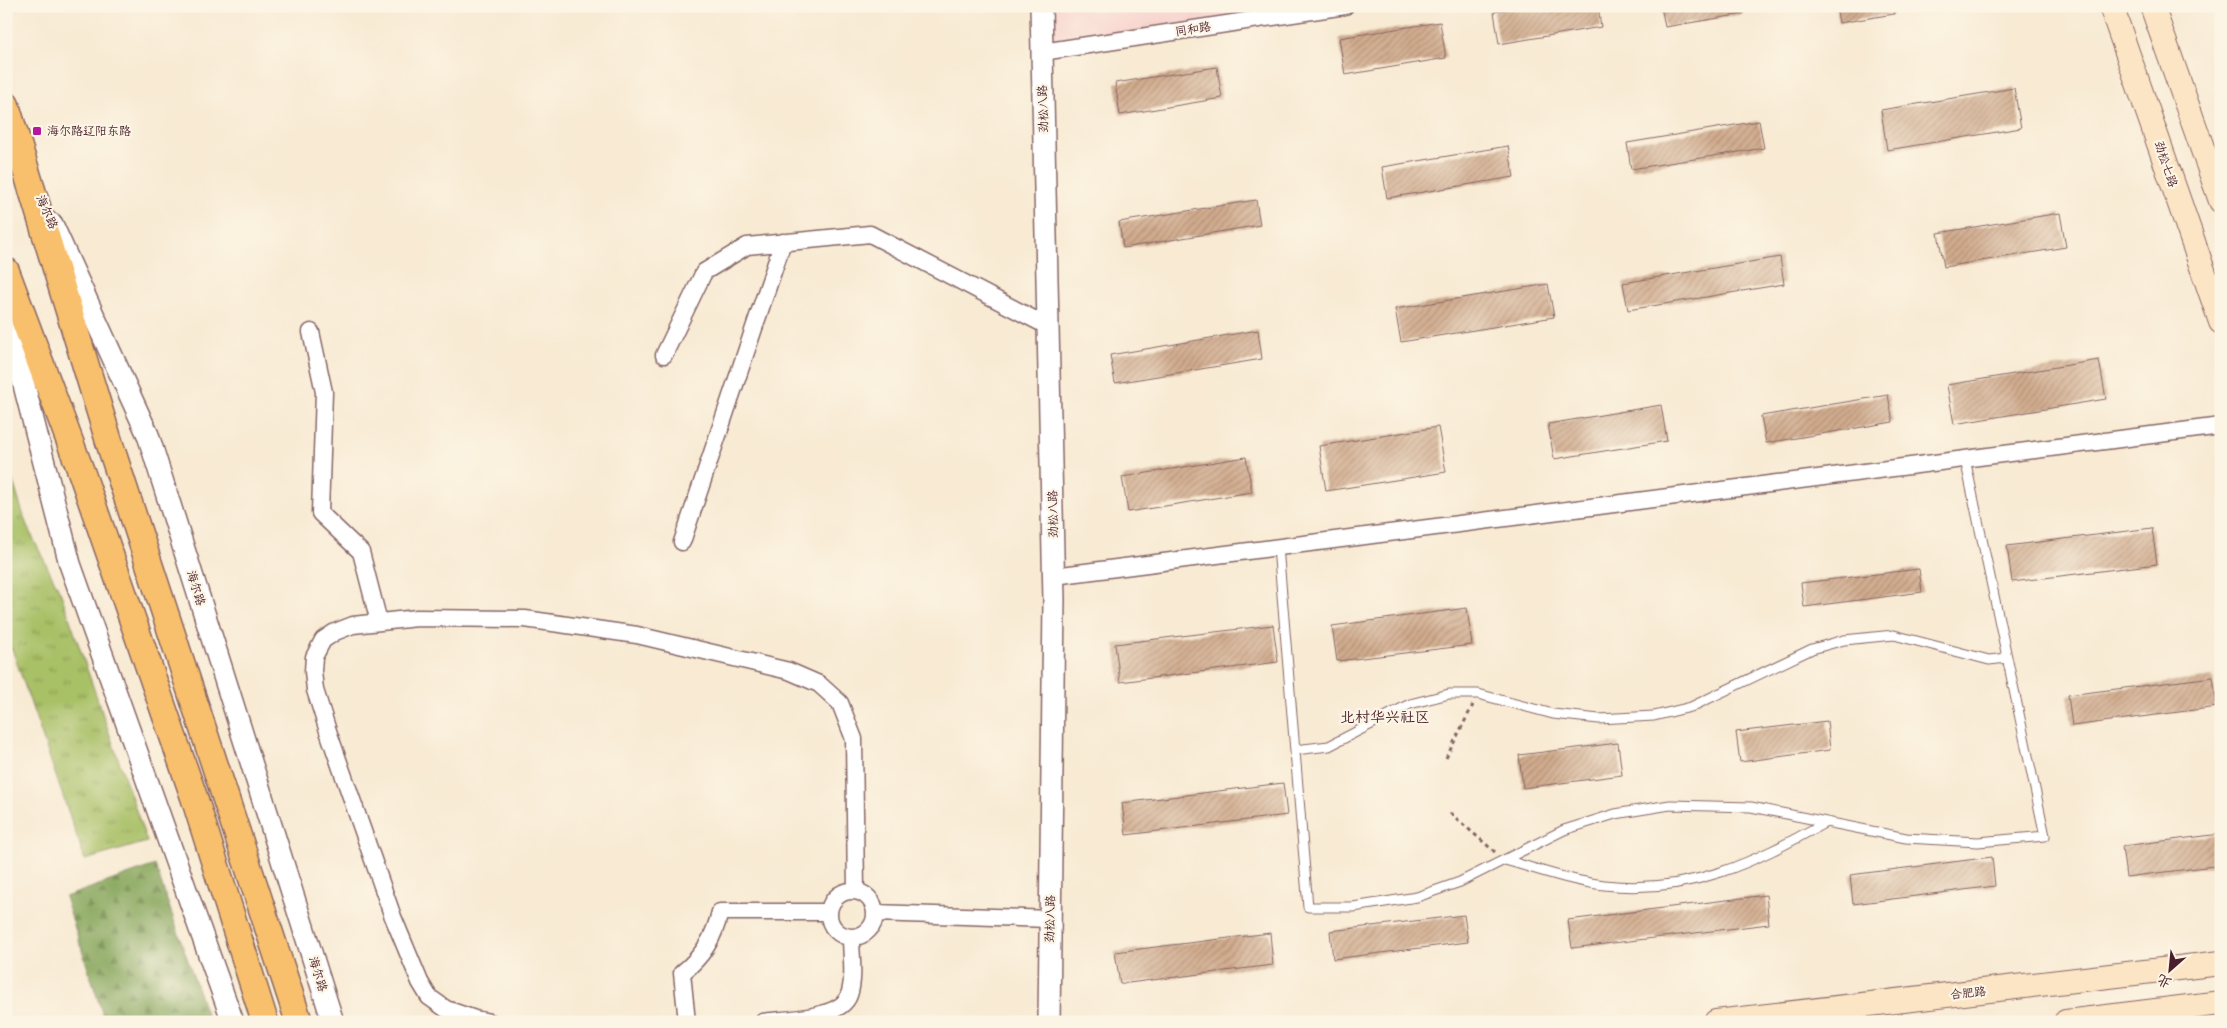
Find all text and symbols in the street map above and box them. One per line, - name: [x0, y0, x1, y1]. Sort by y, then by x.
- street label: 同和路: [1174, 18, 1212, 40]
- street label: 劲松八路: [1034, 85, 1052, 133]
- place label: 海尔路辽阳东路: [47, 123, 131, 139]
- marker: 海尔路辽阳东路: [31, 125, 43, 137]
- street label: 劲松七路: [2151, 139, 2181, 189]
- street label: 海尔路: [32, 192, 62, 232]
- street label: 劲松八路: [1045, 490, 1061, 538]
- street label: 海尔路: [183, 568, 209, 608]
- district label: 北村华兴社区: [1340, 707, 1430, 727]
- street label: 劲松八路: [1042, 895, 1058, 943]
- north arrow: [2144, 946, 2194, 996]
- street label: 海尔路: [305, 954, 331, 994]
- text: 北: [2154, 970, 2174, 993]
- street label: 合肥路: [1949, 983, 1987, 1003]

